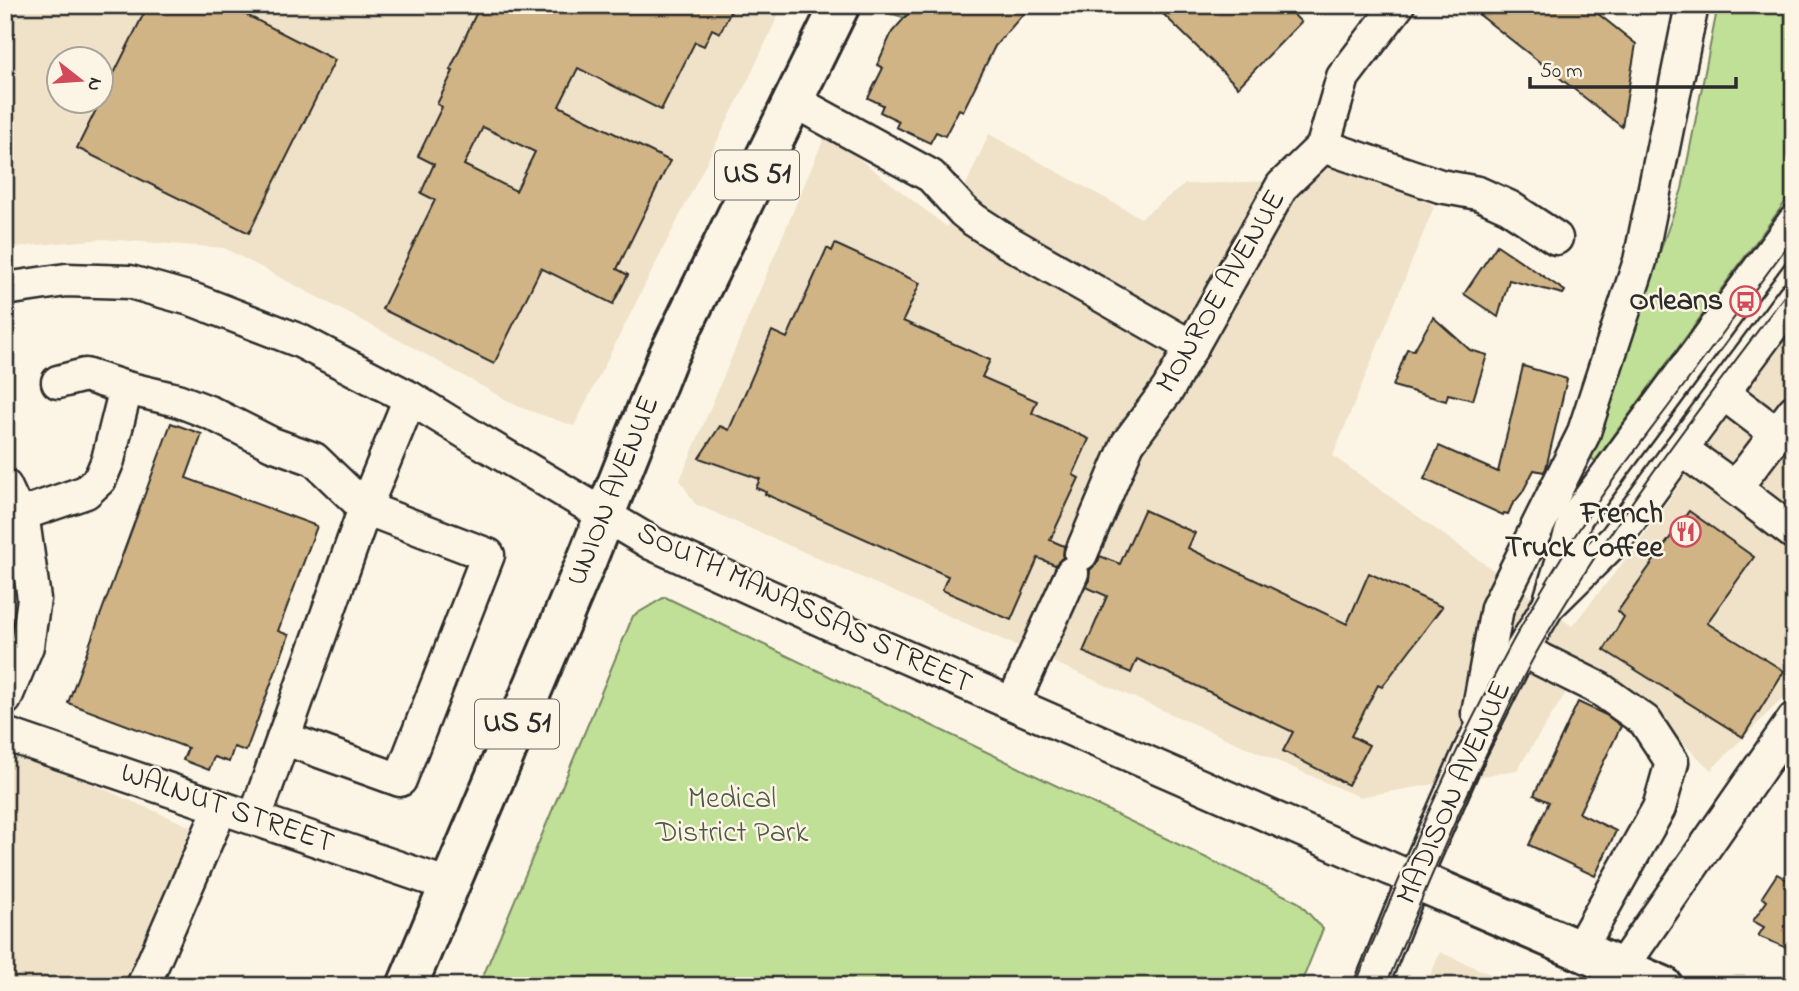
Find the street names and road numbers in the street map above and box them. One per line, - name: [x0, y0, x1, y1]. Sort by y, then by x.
- road number: US 51: [715, 150, 799, 200]
- street label: MONROE AVENUE: [1146, 182, 1298, 402]
- street label: UNION AVENUE: [556, 389, 672, 593]
- street label: SOUTH MANASSAS STREET: [629, 512, 979, 706]
- street label: MADISON AVENUE: [1386, 674, 1524, 912]
- road number: US 51: [475, 700, 559, 748]
- street label: WALNUT STREET: [114, 752, 340, 866]

